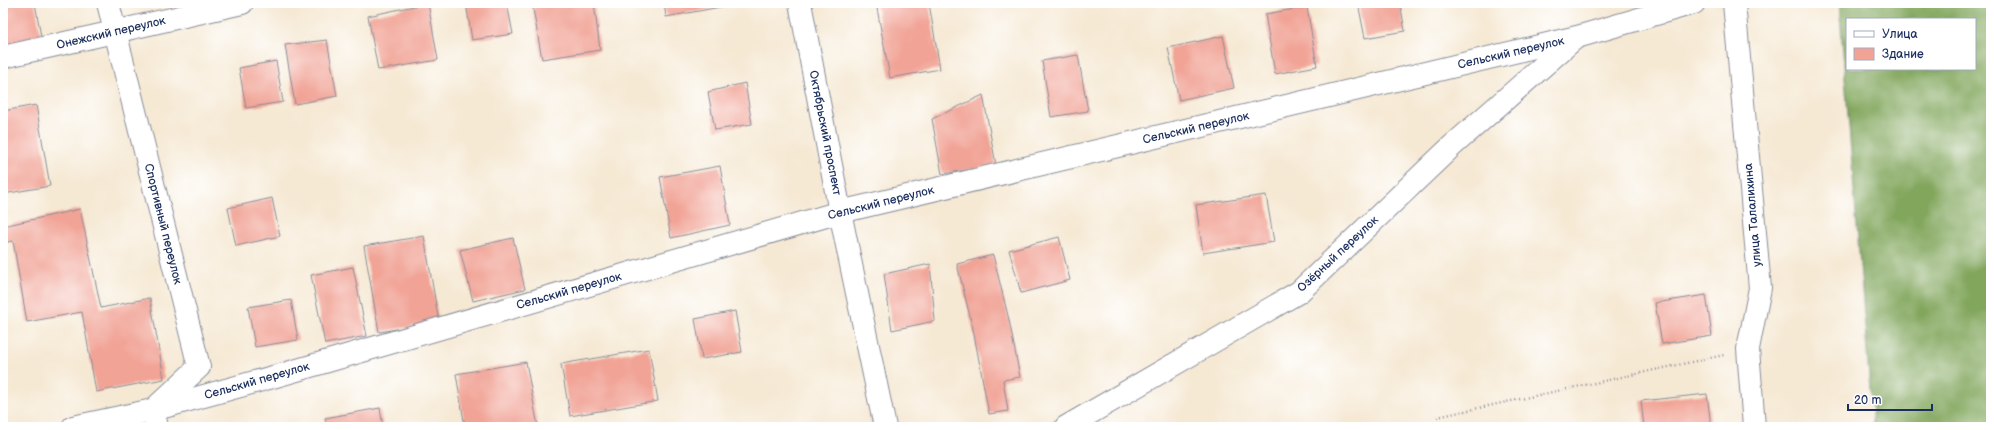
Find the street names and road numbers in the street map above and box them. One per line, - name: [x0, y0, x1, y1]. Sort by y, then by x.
- street label: Онежский переулок: [55, 13, 168, 53]
- street label: Сельский переулок: [1456, 33, 1566, 73]
- street label: Октябрьский проспект: [806, 69, 845, 197]
- street label: Сельский переулок: [1141, 108, 1251, 148]
- street label: Спортивный переулок: [141, 162, 185, 287]
- street label: улица Талалихина: [1741, 163, 1765, 267]
- street label: Сельский переулок: [826, 182, 936, 223]
- street label: Озёрный переулок: [1294, 212, 1382, 295]
- street label: Сельский переулок: [515, 269, 624, 313]
- street label: Сельский переулок: [203, 359, 312, 403]

